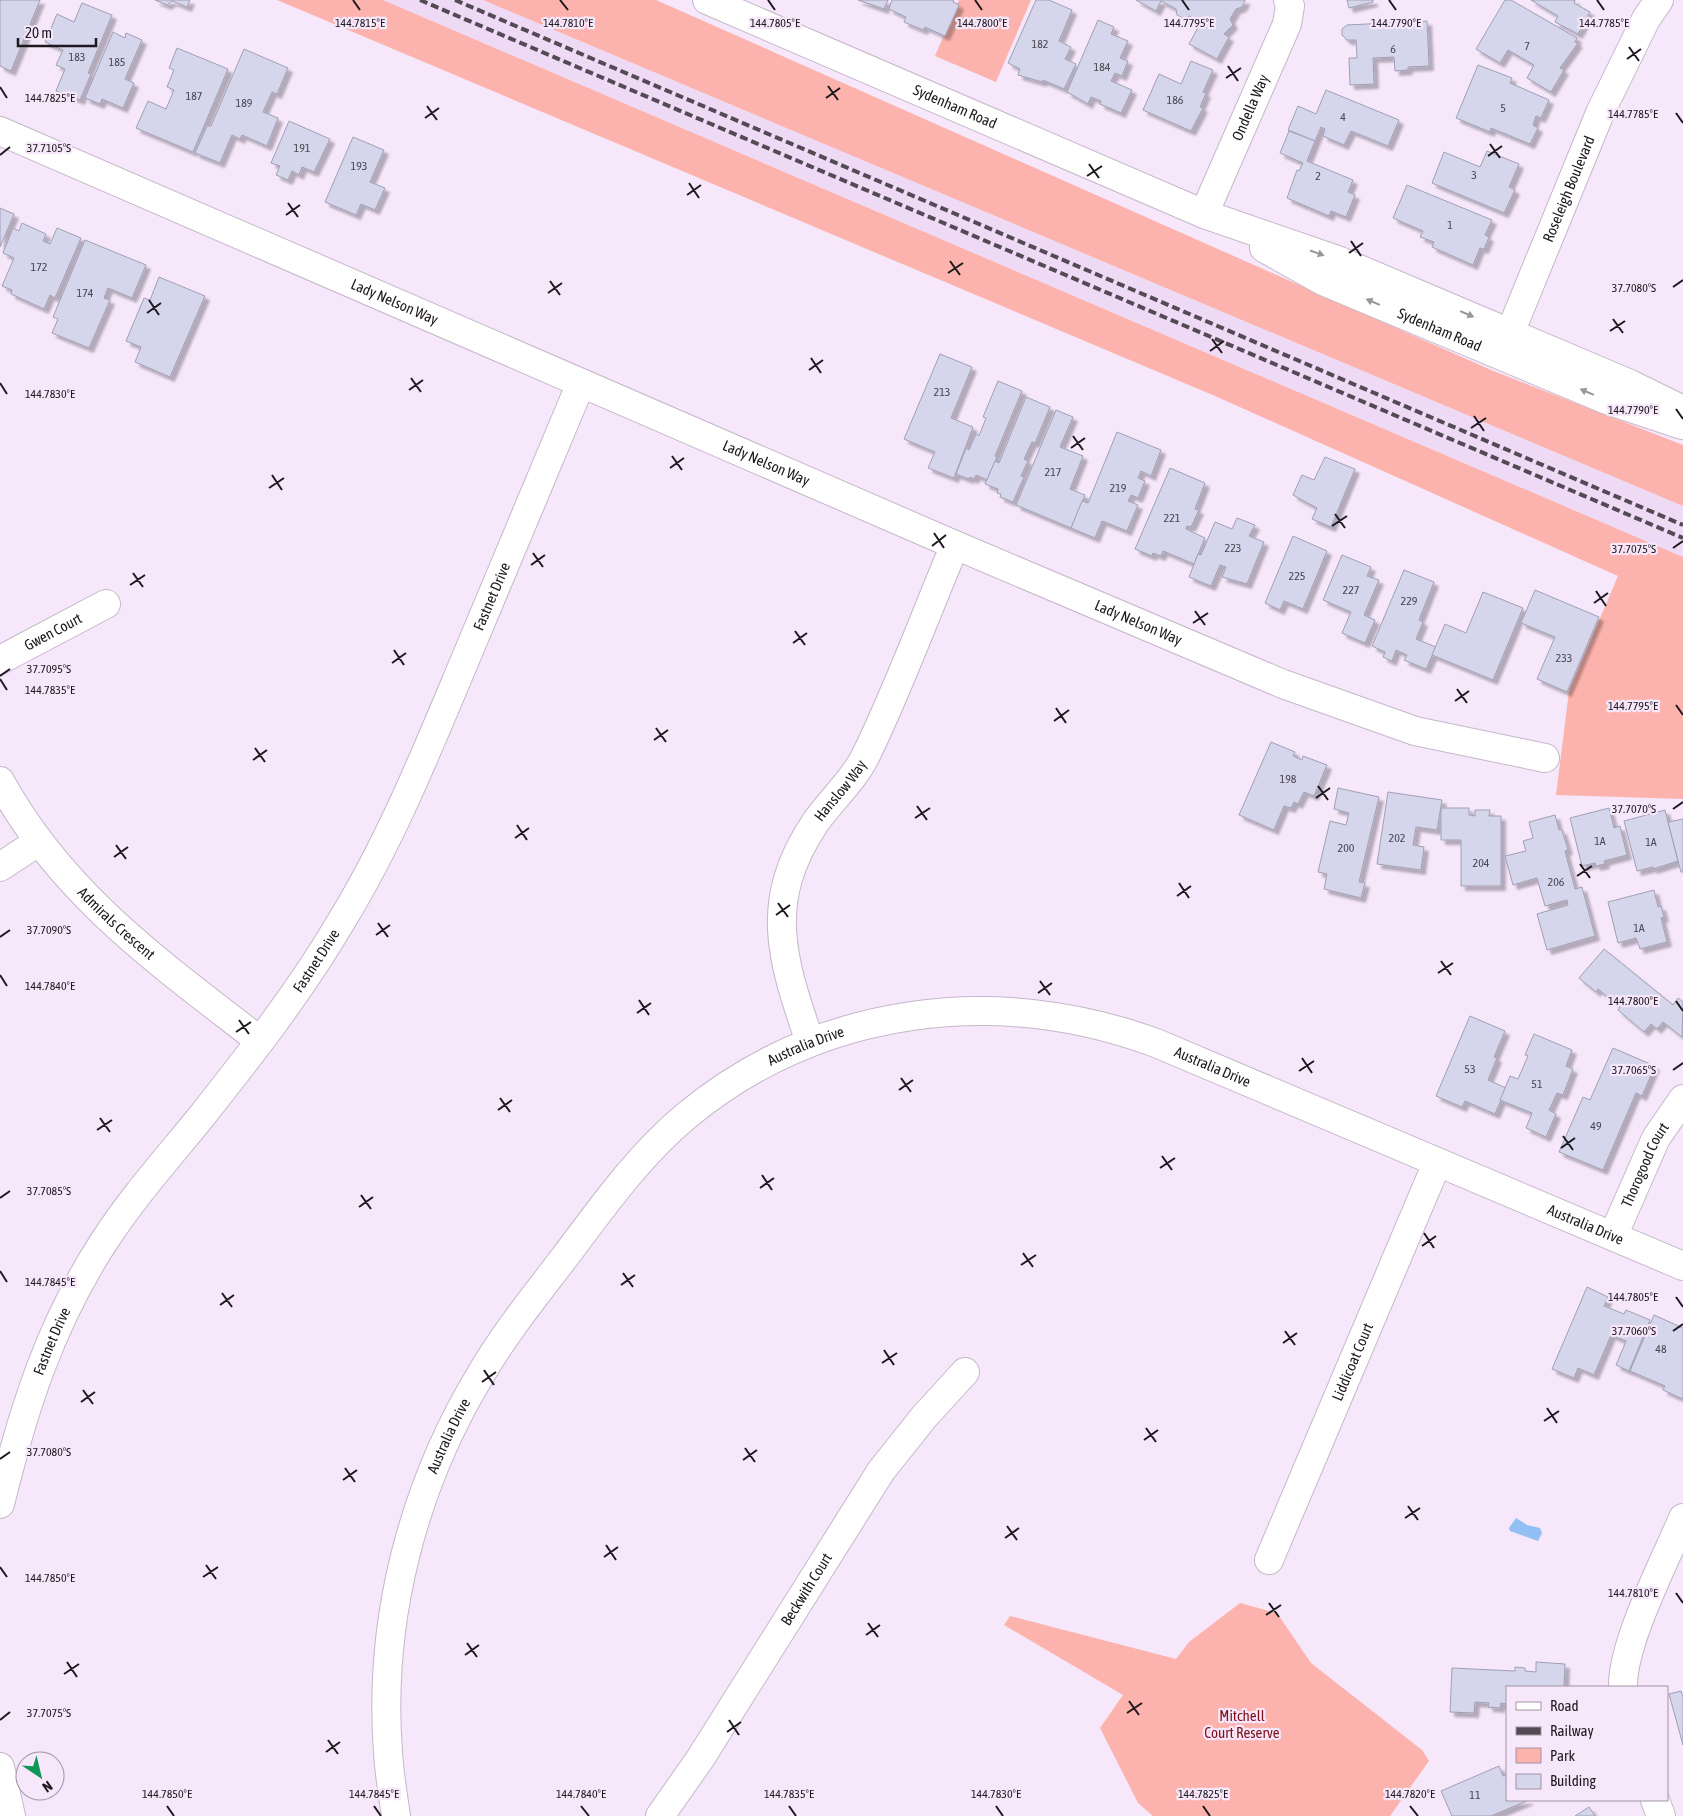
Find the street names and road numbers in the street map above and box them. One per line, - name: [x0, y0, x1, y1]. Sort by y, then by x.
- street label: Ondella Way: [1228, 72, 1272, 143]
- street label: Sydenham Road: [911, 81, 1000, 132]
- street label: Roseleigh Boulevard: [1539, 133, 1598, 244]
- street label: Lady Nelson Way: [349, 275, 441, 328]
- street label: Sydenham Road: [1395, 304, 1484, 354]
- street label: Lady Nelson Way: [720, 436, 812, 489]
- street label: Fastnet Drive: [470, 560, 513, 633]
- street label: Lady Nelson Way: [1092, 596, 1185, 648]
- street label: Gwen Court: [21, 609, 84, 654]
- street label: Hanslow Way: [810, 757, 870, 824]
- street label: Admirals Crescent: [75, 884, 158, 963]
- street label: Fastnet Drive: [289, 926, 343, 995]
- street label: Australia Drive: [765, 1023, 846, 1069]
- street label: Australia Drive: [1172, 1043, 1253, 1090]
- street label: Thorogood Court: [1618, 1119, 1672, 1210]
- street label: Australia Drive: [1545, 1201, 1626, 1248]
- street label: Fastnet Drive: [30, 1304, 74, 1377]
- street label: Liddicoat Court: [1328, 1320, 1376, 1403]
- street label: Australia Drive: [424, 1395, 473, 1476]
- street label: Beckwith Court: [777, 1550, 835, 1628]

